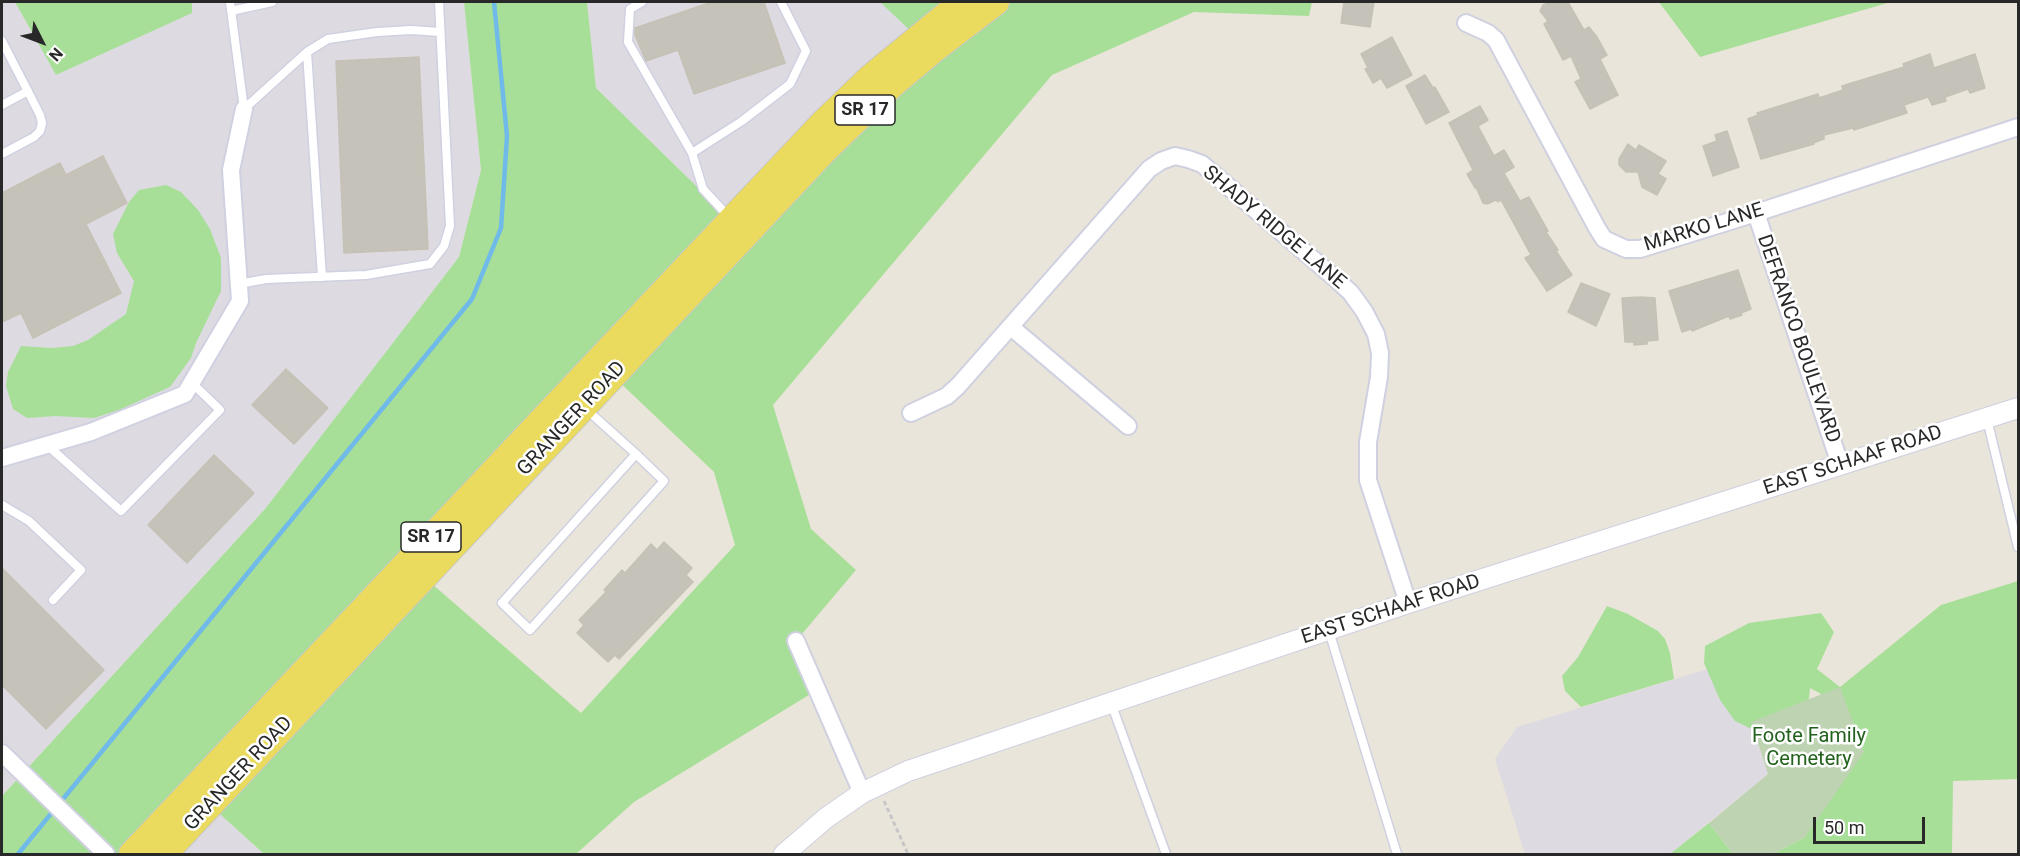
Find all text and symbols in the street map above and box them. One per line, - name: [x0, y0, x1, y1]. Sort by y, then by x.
- north arrow: [12, 12, 72, 72]
- text: N: [45, 44, 67, 65]
- road number: SR 17: [835, 95, 895, 125]
- street label: SHADY RIDGE LANE: [1198, 161, 1350, 295]
- street label: MARKO LANE: [1641, 198, 1767, 258]
- street label: DEFRANCO BOULEVARD: [1751, 232, 1845, 446]
- street label: GRANGER ROAD: [513, 357, 631, 481]
- street label: EAST SCHAAF ROAD: [1761, 421, 1945, 501]
- road number: SR 17: [401, 522, 461, 552]
- street label: EAST SCHAAF ROAD: [1299, 570, 1483, 650]
- street label: GRANGER ROAD: [180, 712, 298, 836]
- park label: Foote Family Cemetery: [1752, 725, 1866, 772]
- scale bar: [1816, 805, 1928, 843]
- text: 50 m: [1824, 817, 1864, 838]

